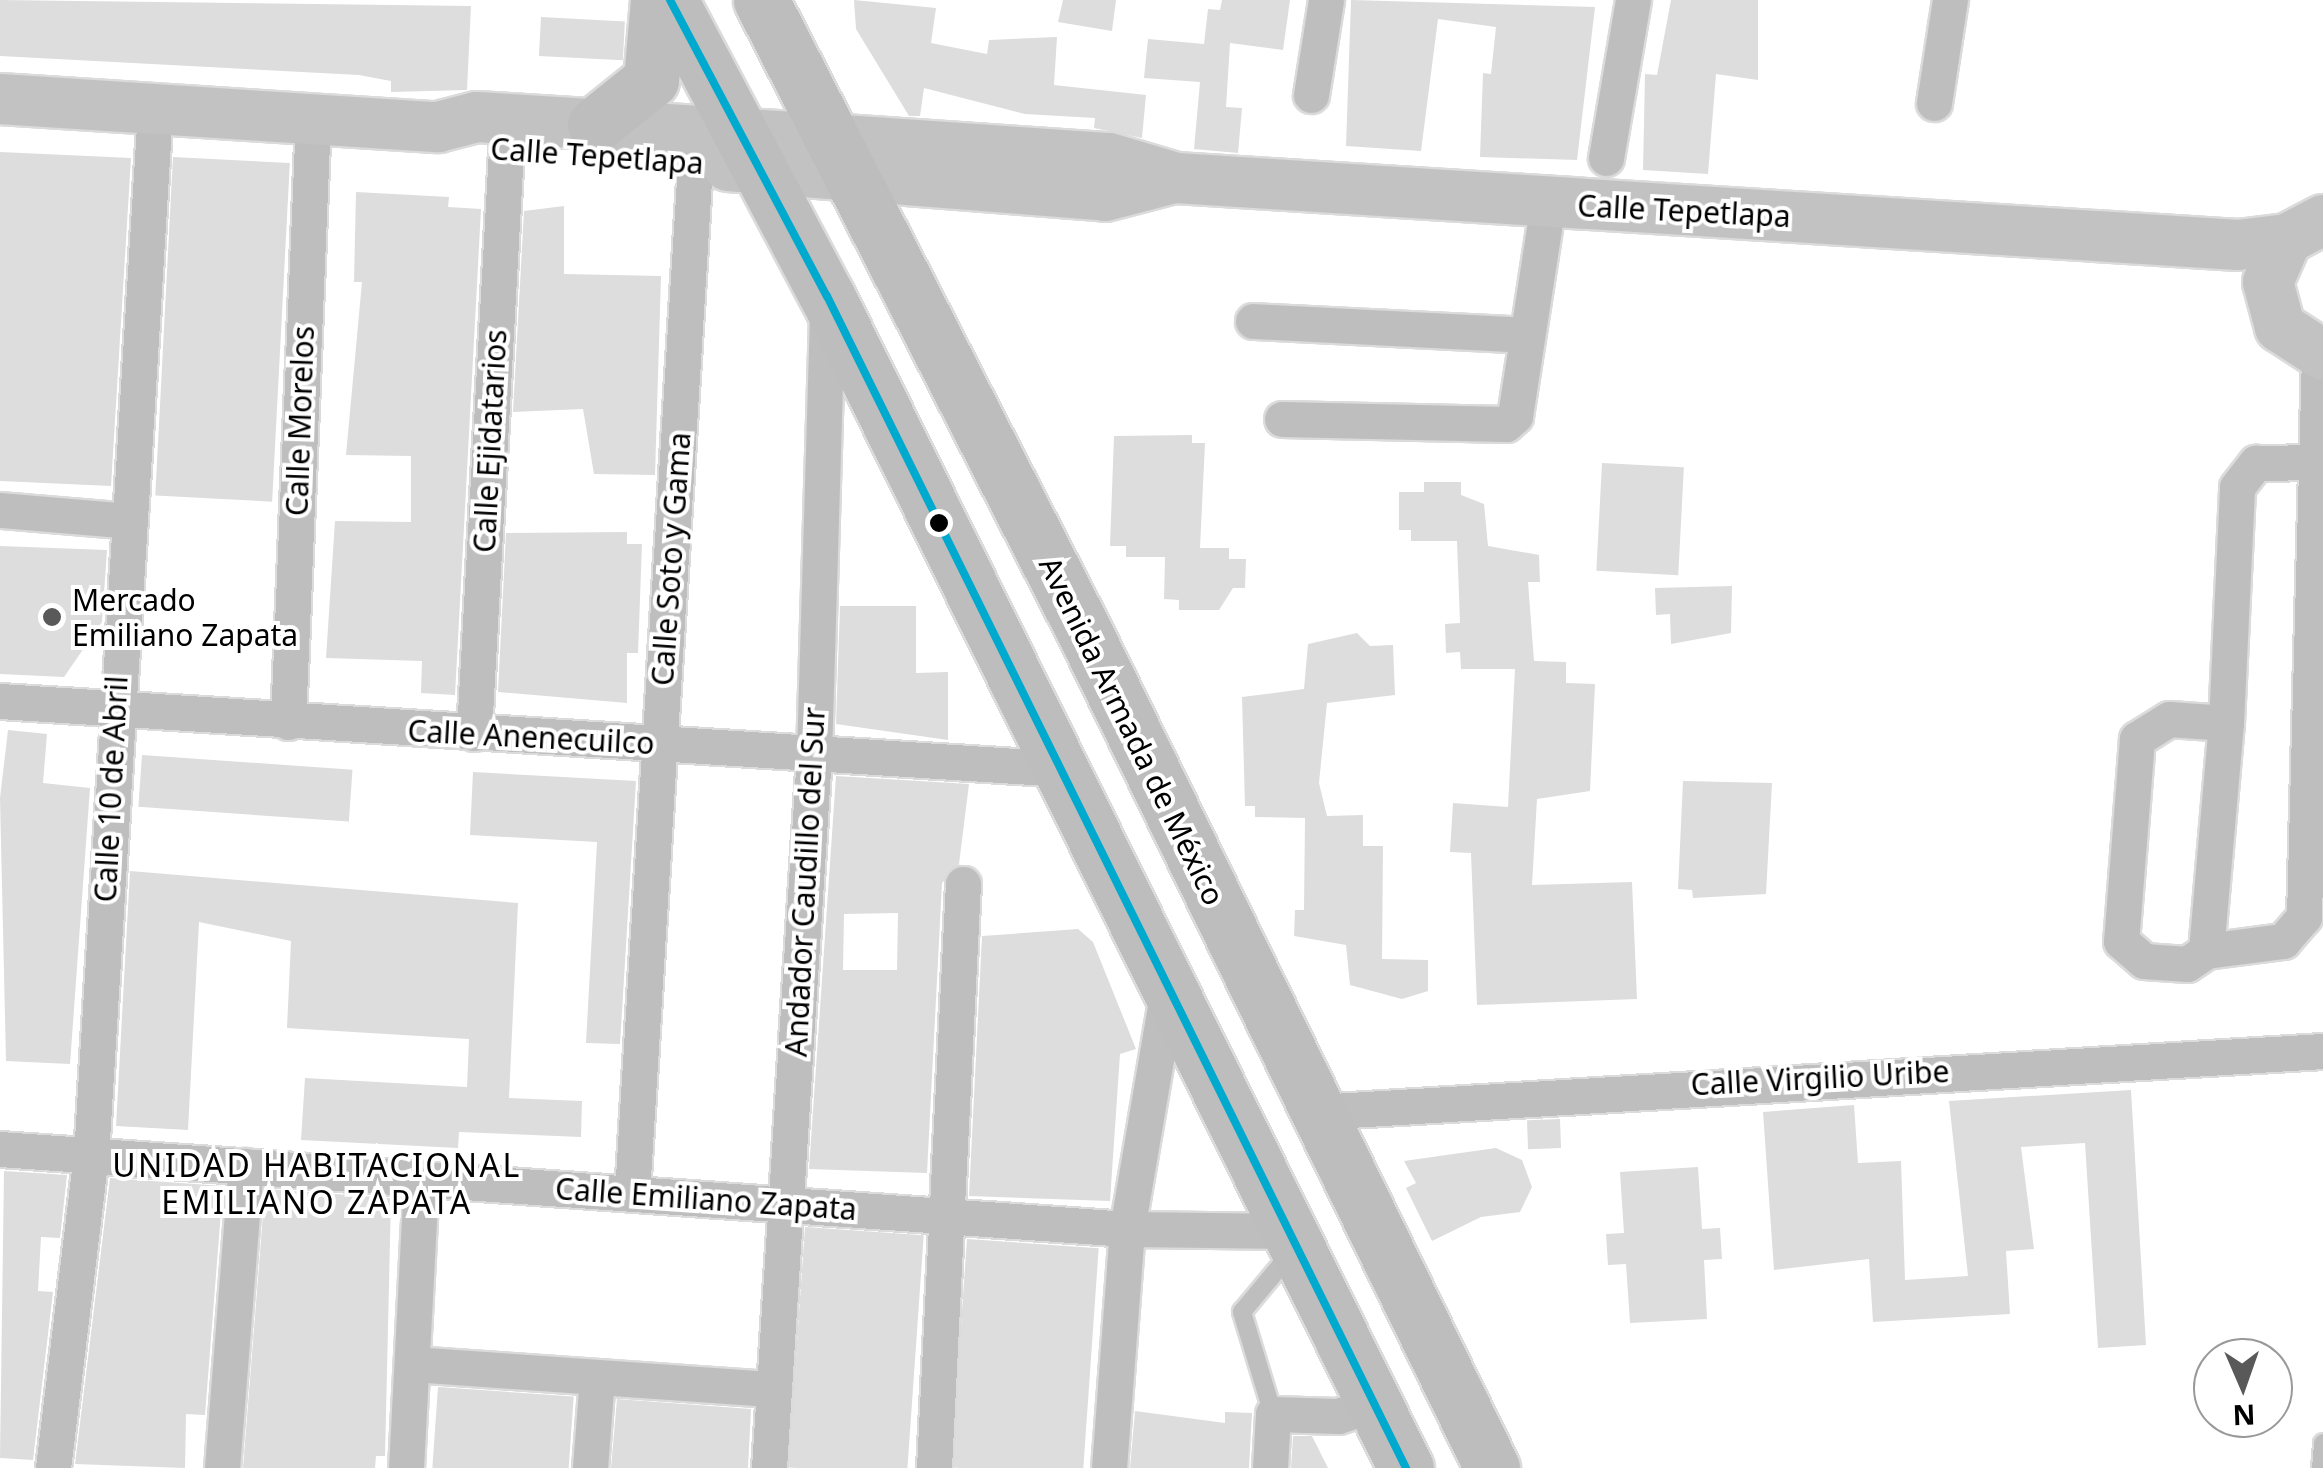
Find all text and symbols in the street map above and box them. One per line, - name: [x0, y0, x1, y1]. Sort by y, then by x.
- street label: Calle Tepetlapa: [489, 131, 705, 181]
- street label: Calle Tepetlapa: [1576, 187, 1792, 235]
- street label: Calle Morelos: [279, 325, 321, 517]
- street label: Calle Ejidatarios: [466, 328, 514, 554]
- street label: Calle Soto y Gama: [644, 431, 698, 687]
- unlabelled marker: [929, 513, 949, 533]
- street label: Avenida Armada de México: [1032, 551, 1232, 911]
- place label: Mercado Emiliano Zapata: [72, 582, 298, 652]
- marker: Mercado Emiliano Zapata: [41, 606, 63, 628]
- street label: Calle 10 de Abril: [87, 675, 135, 903]
- street label: Andador Caudillo del Sur: [778, 706, 832, 1058]
- street label: Calle Anenecuilco: [407, 713, 655, 761]
- street label: Calle Virgilio Uribe: [1690, 1053, 1950, 1103]
- district label: UNIDAD HABITACIONAL EMILIANO ZAPATA: [112, 1147, 522, 1222]
- street label: Calle Emiliano Zapata: [554, 1171, 858, 1227]
- north arrow: [2193, 1338, 2293, 1438]
- text: N: [2232, 1397, 2256, 1435]

